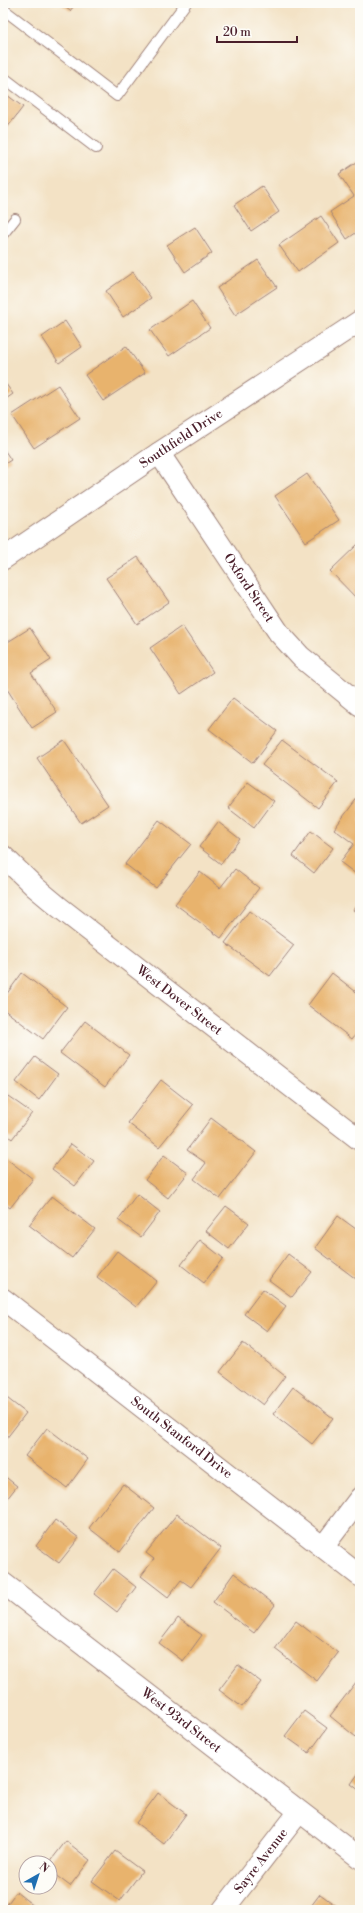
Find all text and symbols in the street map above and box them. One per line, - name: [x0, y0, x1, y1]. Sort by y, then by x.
- scale bar: [217, 18, 297, 44]
- text: 20 m: [223, 25, 251, 40]
- street label: Southfield Drive: [136, 405, 226, 472]
- street label: Oxford Street: [220, 550, 278, 626]
- street label: West Dover Street: [132, 961, 226, 1039]
- street label: South Stanford Drive: [127, 1393, 236, 1482]
- street label: West 93rd Street: [137, 1684, 225, 1756]
- street label: Sayre Avenue: [231, 1825, 291, 1897]
- north arrow: [18, 1855, 58, 1895]
- text: N: [36, 1860, 52, 1876]

